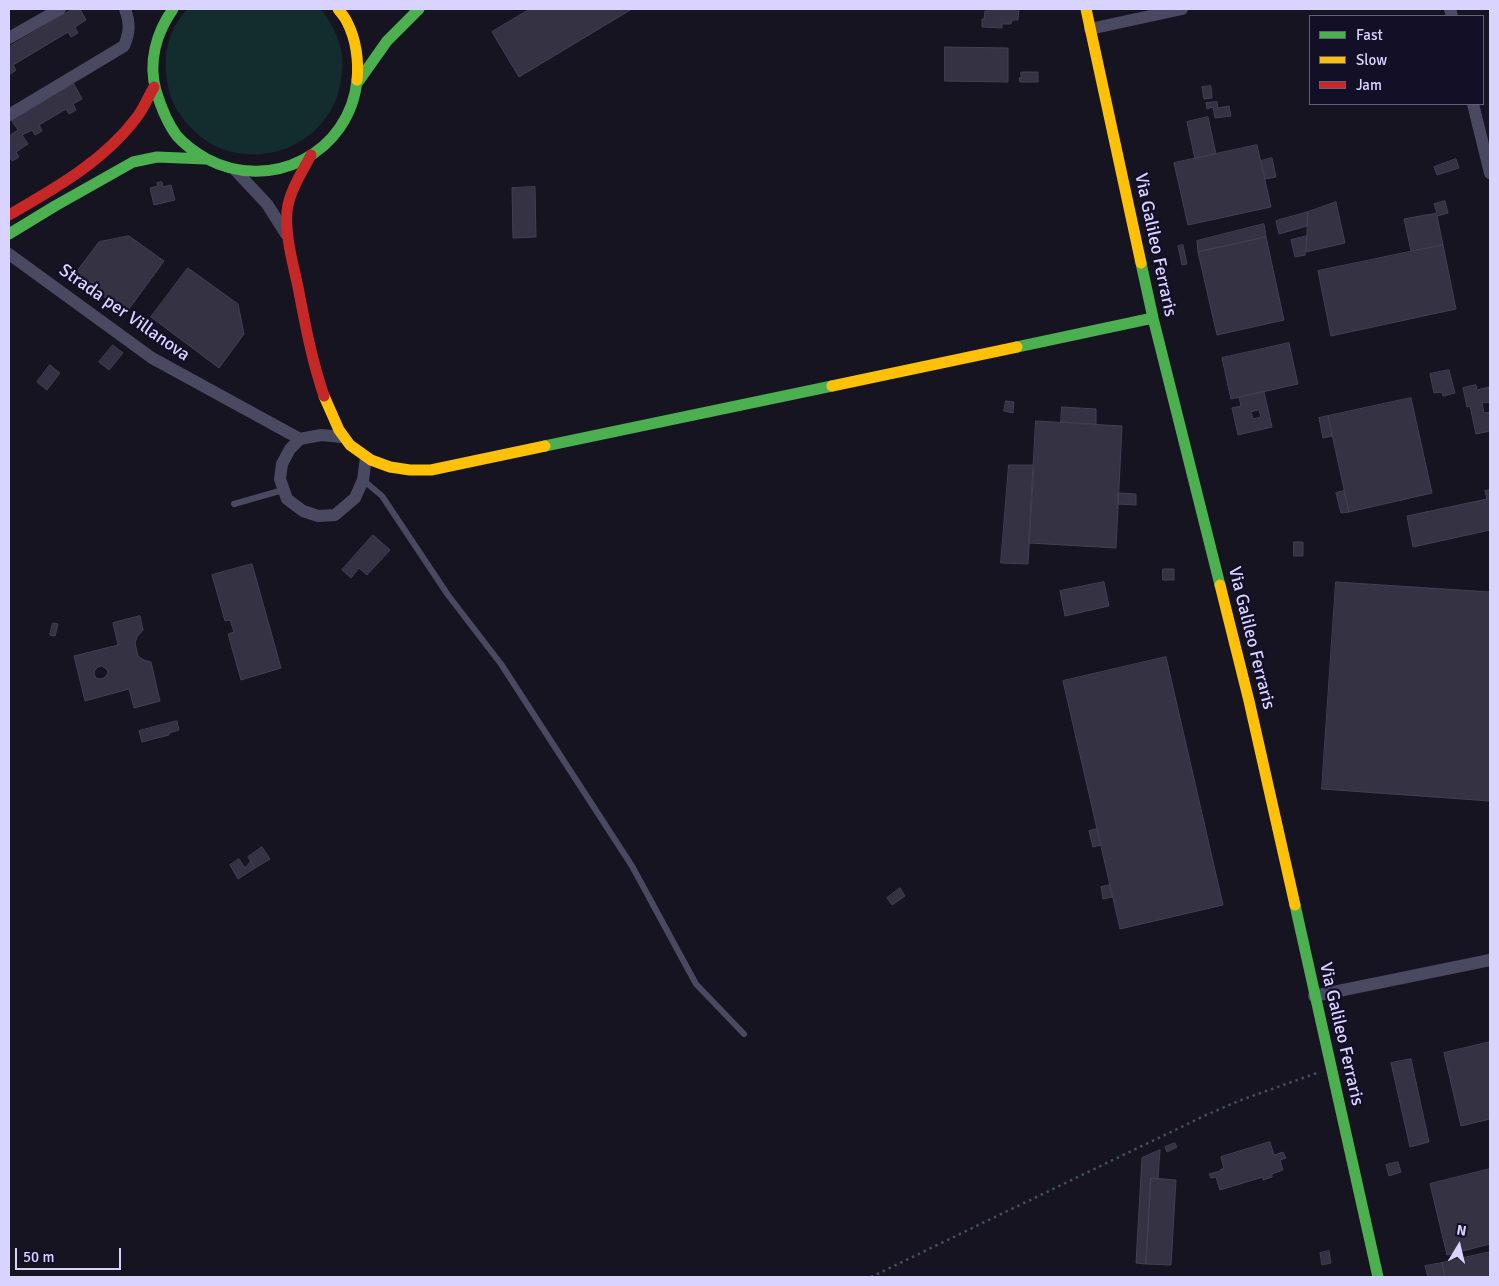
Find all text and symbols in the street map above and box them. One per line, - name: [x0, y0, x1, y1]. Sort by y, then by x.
- legend: [1309, 15, 1484, 105]
- text: Fast: [1356, 26, 1383, 44]
- text: Slow: [1356, 51, 1387, 69]
- text: Jam: [1356, 76, 1382, 94]
- street label: Via Galileo Ferraris: [1129, 171, 1181, 319]
- street label: Strada per Villanova: [54, 260, 194, 366]
- street label: Via Galileo Ferraris: [1223, 564, 1279, 712]
- street label: Via Galileo Ferraris: [1314, 960, 1368, 1108]
- north arrow: [1434, 1221, 1484, 1271]
- text: N: [1455, 1222, 1468, 1240]
- scale bar: [18, 1238, 124, 1270]
- text: 50 m: [23, 1248, 54, 1266]

